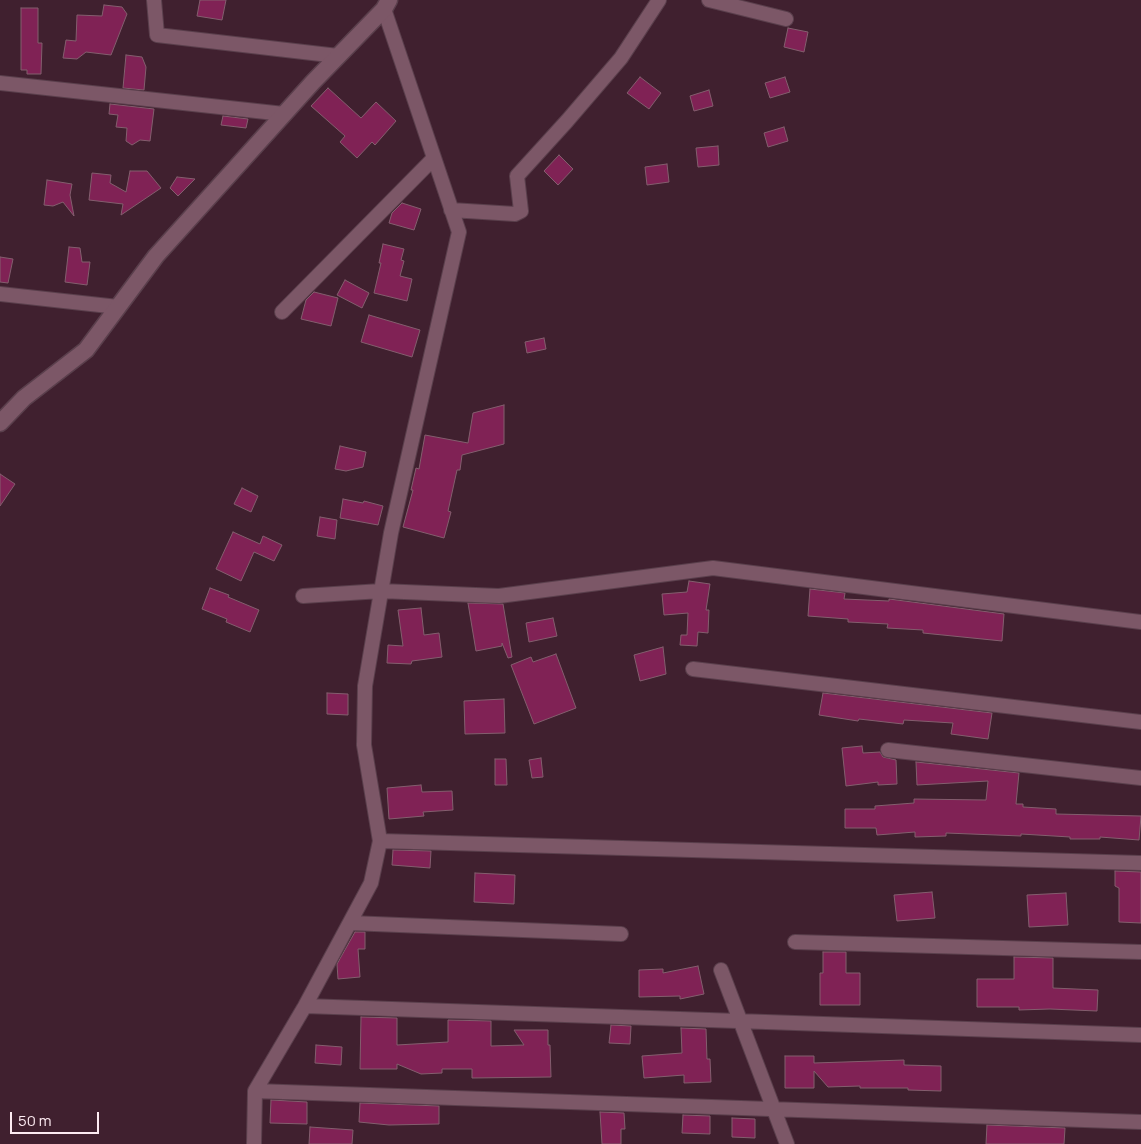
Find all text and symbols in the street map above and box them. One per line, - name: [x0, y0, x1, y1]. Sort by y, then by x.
- scale bar: [12, 1102, 101, 1134]
- text: 50 m: [18, 1110, 52, 1131]

